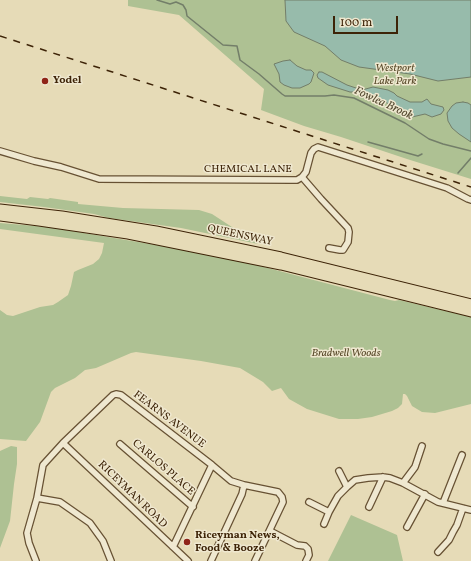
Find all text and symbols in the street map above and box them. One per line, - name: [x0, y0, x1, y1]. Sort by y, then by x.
- scale bar: [335, 8, 400, 34]
- text: 100 m: [340, 15, 372, 31]
- park label: Westport Lake Park: [374, 62, 416, 88]
- place label: Yodel: [53, 74, 81, 88]
- marker: Yodel: [40, 76, 50, 86]
- water label: Fowlea Brook: [351, 84, 415, 124]
- street label: CHEMICAL LANE: [204, 163, 292, 177]
- street label: QUEENSWAY: [206, 223, 274, 249]
- park label: Bradwell Woods: [311, 347, 381, 361]
- street label: FEARNS AVENUE: [130, 389, 208, 451]
- street label: CARLOS PLACE: [129, 437, 197, 499]
- street label: RICEYMAN ROAD: [95, 459, 169, 531]
- place label: Riceyman News, Food & Booze: [195, 529, 280, 555]
- marker: Riceyman News, Food & Booze: [182, 537, 192, 547]

